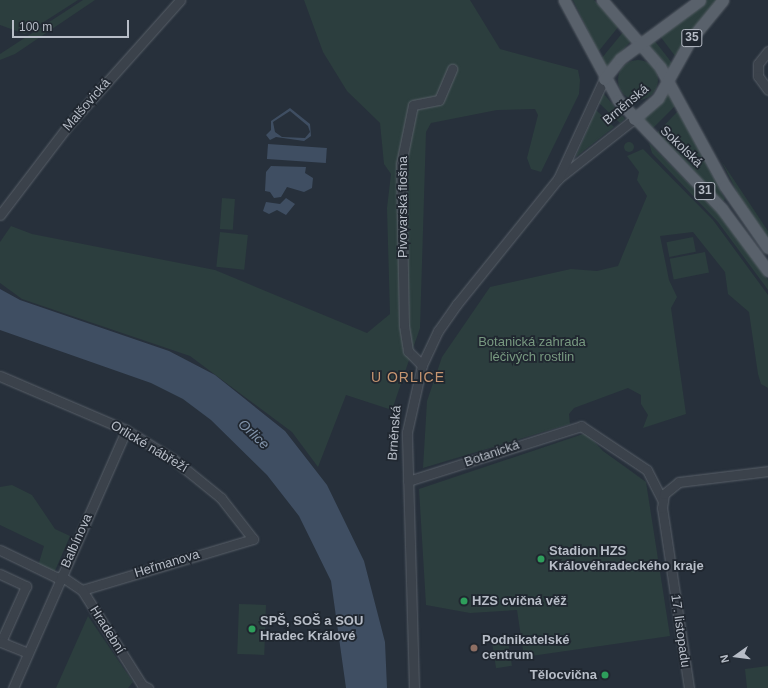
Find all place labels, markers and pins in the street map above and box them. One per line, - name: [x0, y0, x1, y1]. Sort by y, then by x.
- place label: Stadion HZS Královéhradeckého kraje: [549, 544, 704, 575]
- marker: Stadion HZS Královéhradeckého kraje: [536, 554, 546, 564]
- place label: HZS cvičná věž: [472, 593, 567, 609]
- marker: HZS cvičná věž: [459, 596, 469, 606]
- place label: SPŠ, SOŠ a SOU Hradec Králové: [260, 614, 363, 645]
- marker: SPŠ, SOŠ a SOU Hradec Králové: [247, 624, 257, 634]
- place label: Podnikatelské centrum: [482, 633, 569, 664]
- marker: Podnikatelské centrum: [469, 643, 479, 653]
- place label: Tělocvična: [530, 667, 597, 683]
- marker: Tělocvična: [600, 670, 610, 680]

